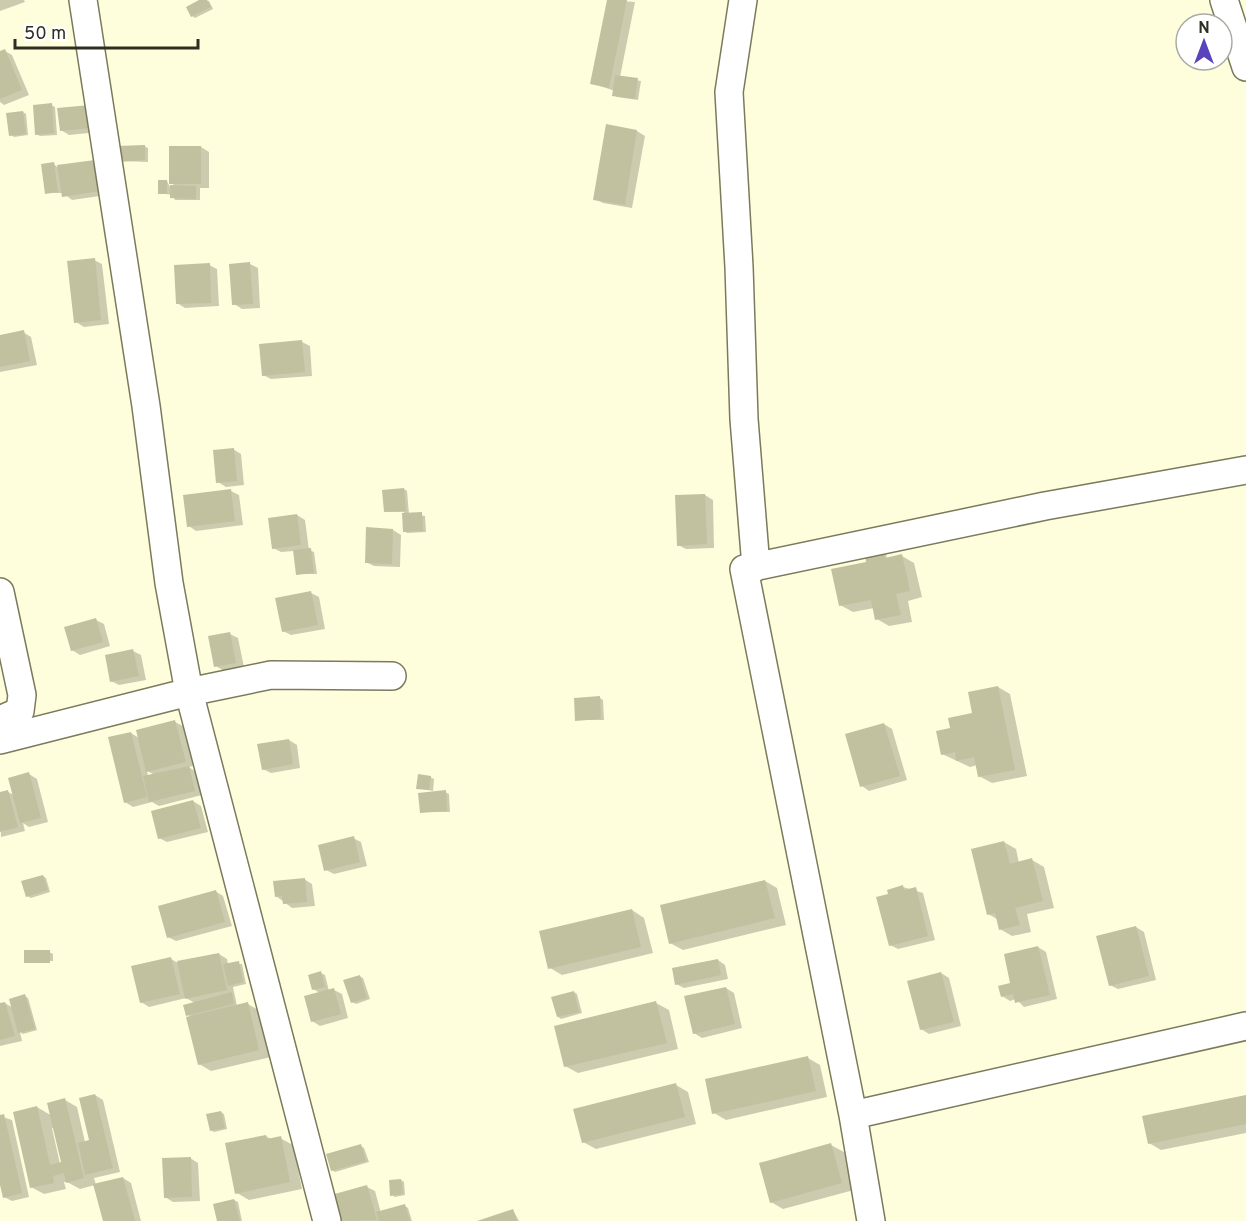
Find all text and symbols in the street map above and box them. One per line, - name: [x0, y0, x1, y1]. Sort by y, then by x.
- scale bar: [15, 12, 198, 50]
- north arrow: [1174, 12, 1234, 72]
- text: N: [1198, 19, 1210, 39]
- text: 50 m: [24, 23, 66, 46]

